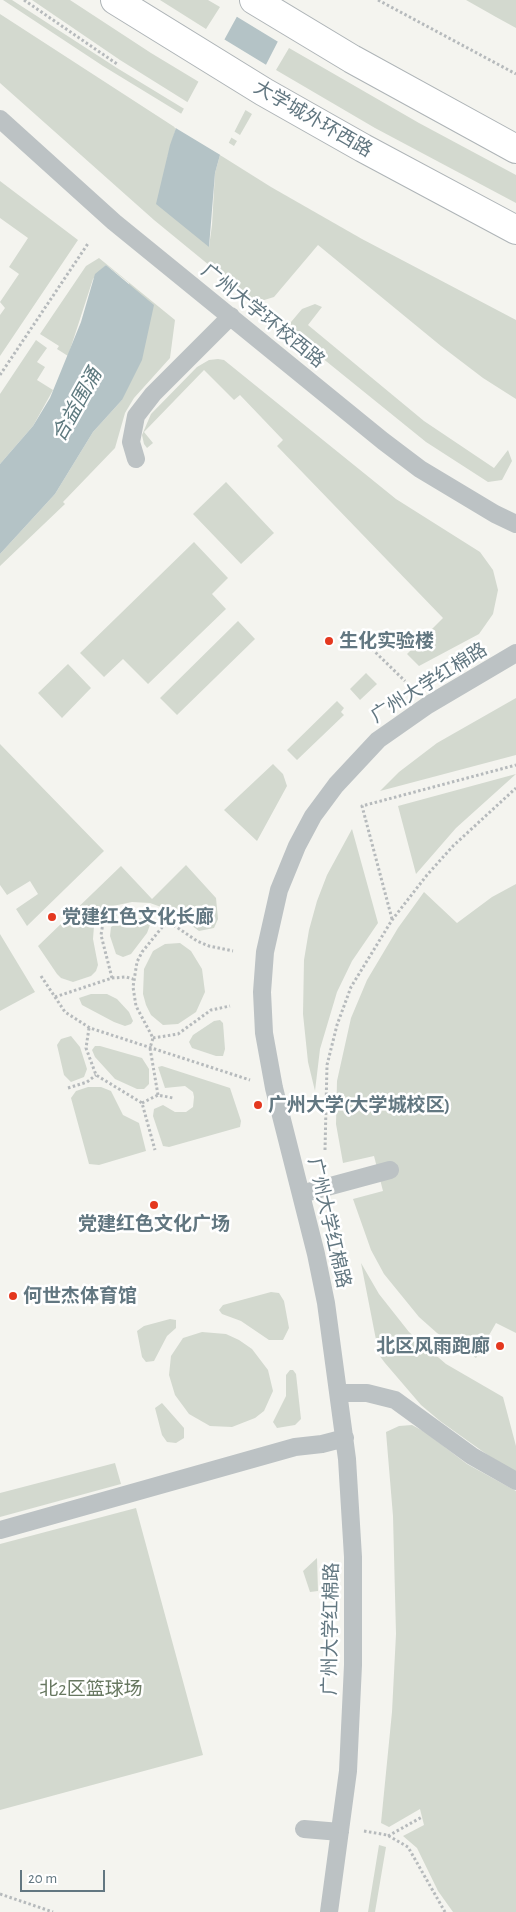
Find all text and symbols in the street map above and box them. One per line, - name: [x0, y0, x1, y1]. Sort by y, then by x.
- street label: 大学城外环西路: [250, 76, 376, 162]
- street label: 广州大学环校西路: [197, 259, 329, 373]
- water label: 合益围涌: [47, 364, 107, 446]
- place label: 生化实验楼: [339, 630, 434, 652]
- marker: 生化实验楼: [323, 635, 335, 647]
- street label: 广州大学红棉路: [367, 638, 491, 728]
- place label: 党建红色文化长廊: [62, 906, 214, 928]
- marker: 党建红色文化长廊: [46, 911, 58, 923]
- place label: 广州大学(大学城校区): [268, 1094, 450, 1116]
- marker: 广州大学(大学城校区): [252, 1099, 264, 1111]
- street label: 广州大学红棉路: [303, 1156, 355, 1290]
- marker: 党建红色文化广场: [148, 1199, 160, 1211]
- place label: 党建红色文化广场: [78, 1213, 230, 1235]
- place label: 何世杰体育馆: [23, 1285, 137, 1307]
- marker: 何世杰体育馆: [7, 1290, 19, 1302]
- place label: 北区风雨跑廊: [376, 1335, 490, 1357]
- marker: 北区风雨跑廊: [494, 1340, 506, 1352]
- street label: 广州大学红棉路: [318, 1562, 344, 1696]
- park label: 北2区篮球场: [39, 1678, 143, 1700]
- scale bar: [22, 1860, 108, 1892]
- text: 20 m: [28, 1871, 57, 1886]

